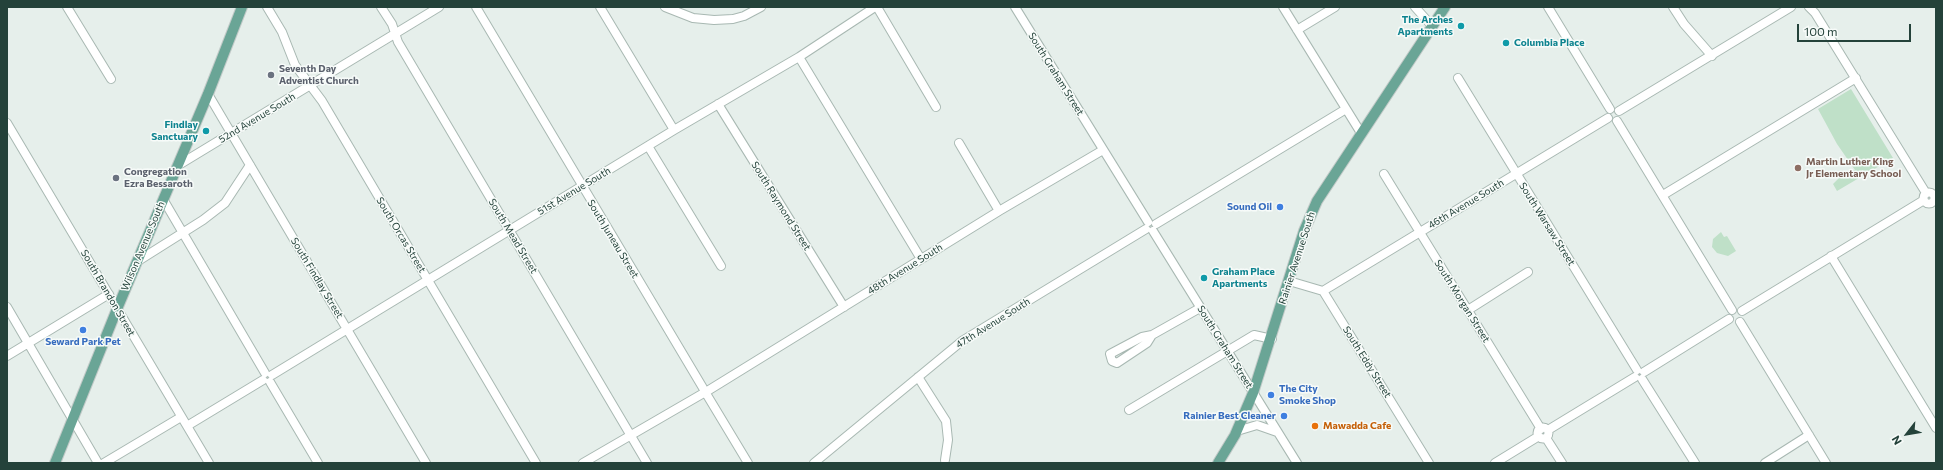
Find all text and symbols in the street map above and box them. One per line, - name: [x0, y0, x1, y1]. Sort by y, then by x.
- place label: The Arches Apartments: [1398, 14, 1453, 38]
- scale bar: [1799, 16, 1913, 42]
- marker: The Arches Apartments: [1456, 21, 1466, 31]
- text: 100 m: [1804, 24, 1838, 38]
- street label: South Graham Street: [1026, 30, 1086, 118]
- place label: Columbia Place: [1514, 37, 1584, 49]
- marker: Columbia Place: [1501, 38, 1511, 48]
- place label: Seventh Day Adventist Church: [279, 63, 359, 86]
- marker: Seventh Day Adventist Church: [266, 70, 276, 80]
- street label: 52nd Avenue South: [217, 90, 297, 146]
- place label: Findlay Sanctuary: [151, 119, 198, 142]
- marker: Findlay Sanctuary: [201, 126, 211, 136]
- place label: Martin Luther King Jr Elementary School: [1806, 156, 1901, 180]
- street label: South Raymond Street: [749, 159, 813, 253]
- marker: Martin Luther King Jr Elementary School: [1793, 163, 1803, 173]
- street label: 51st Avenue South: [535, 164, 613, 218]
- place label: Congregation Ezra Bessaroth: [124, 166, 193, 190]
- marker: Congregation Ezra Bessaroth: [111, 173, 121, 183]
- street label: 46th Avenue South: [1426, 177, 1506, 231]
- street label: South Warsaw Street: [1517, 180, 1577, 268]
- street label: South Orcas Street: [374, 195, 428, 275]
- street label: South Mead Street: [486, 196, 540, 276]
- street label: South Juneau Street: [585, 197, 641, 281]
- street label: Wilson Avenue South: [119, 199, 167, 293]
- place label: Sound Oil: [1227, 201, 1272, 213]
- marker: Sound Oil: [1275, 202, 1285, 212]
- street label: Rainier Avenue South: [1276, 210, 1318, 306]
- street label: South Findlay Street: [288, 235, 346, 321]
- street label: 48th Avenue South: [865, 241, 945, 297]
- street label: South Brandon Street: [78, 248, 138, 338]
- street label: South Morgan Street: [1432, 257, 1492, 345]
- place label: Graham Place Apartments: [1212, 266, 1275, 290]
- marker: Graham Place Apartments: [1199, 273, 1209, 283]
- street label: 47th Avenue South: [954, 295, 1032, 351]
- street label: South Graham Street: [1195, 303, 1255, 391]
- street label: South Eddy Street: [1340, 324, 1394, 400]
- marker: Seward Park Pet: [78, 325, 88, 335]
- place label: Seward Park Pet: [45, 336, 121, 348]
- place label: The City Smoke Shop: [1279, 383, 1336, 406]
- marker: The City Smoke Shop: [1266, 390, 1276, 400]
- place label: Rainier Best Cleaner: [1183, 410, 1276, 422]
- marker: Rainier Best Cleaner: [1279, 411, 1289, 421]
- north arrow: [1887, 414, 1927, 454]
- place label: Mawadda Cafe: [1323, 420, 1391, 432]
- marker: Mawadda Cafe: [1310, 421, 1320, 431]
- text: N: [1889, 434, 1904, 447]

